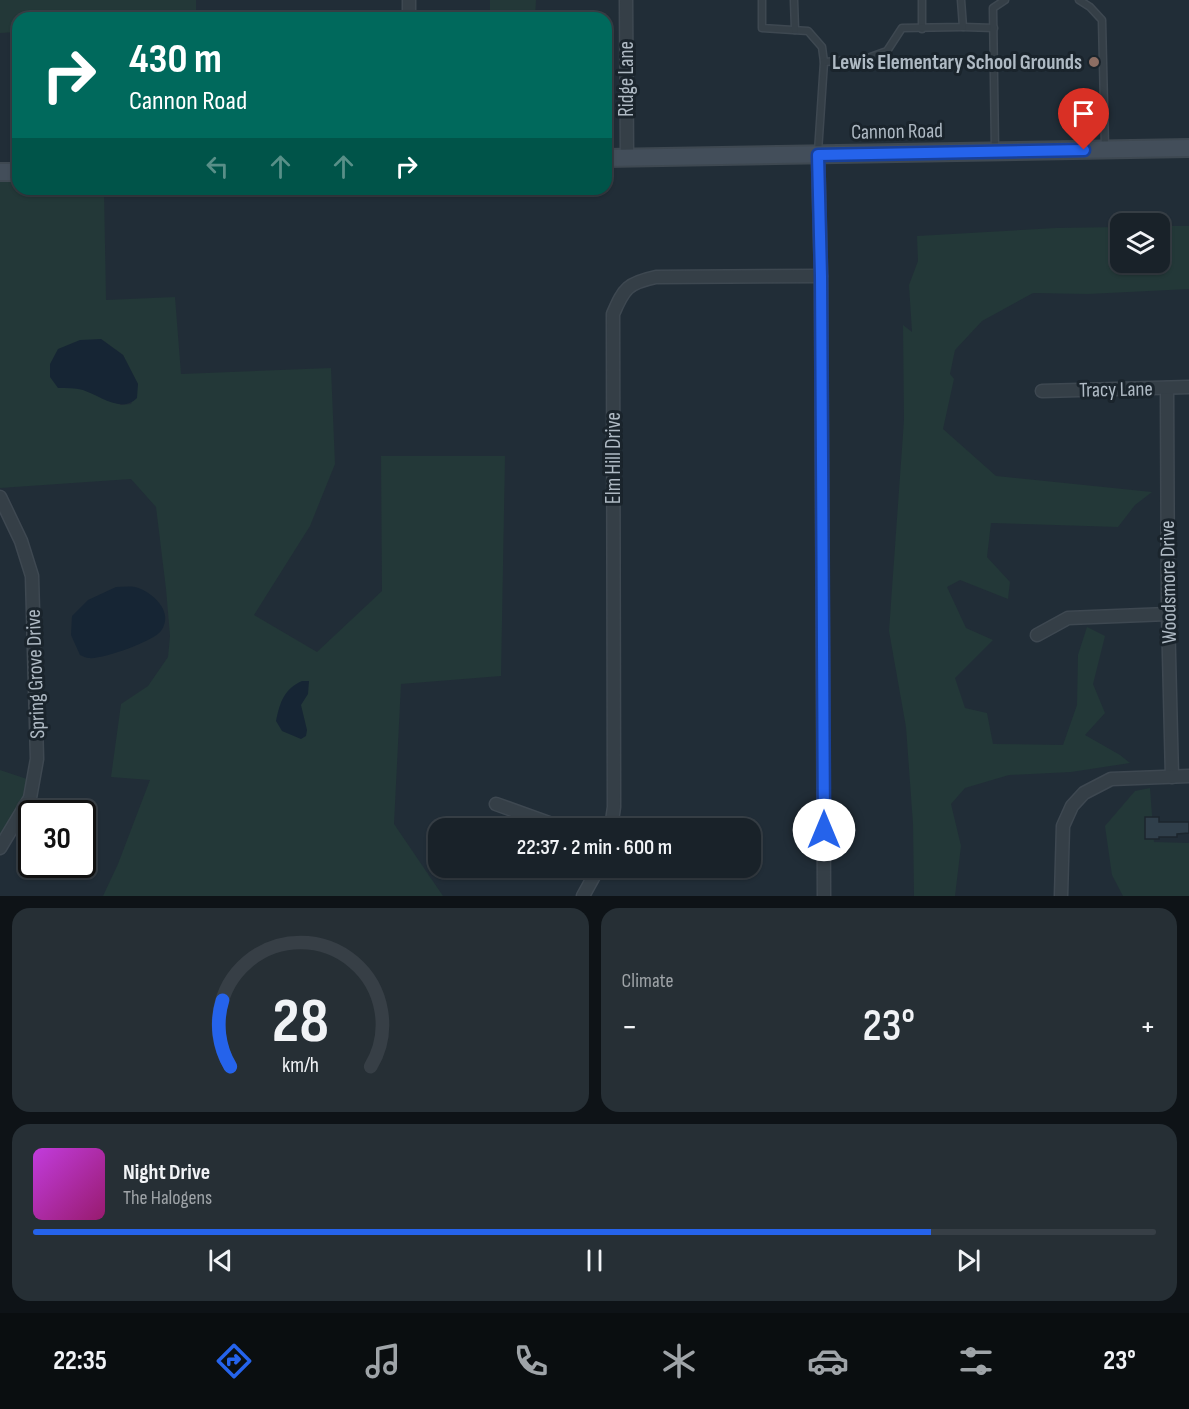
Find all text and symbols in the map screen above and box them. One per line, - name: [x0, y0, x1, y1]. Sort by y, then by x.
- text: 430 m: [129, 34, 222, 85]
- icon: right: [30, 36, 108, 114]
- street label: Ridge Lane: [614, 41, 639, 117]
- place label: Lewis Elementary School Grounds: [832, 50, 1082, 75]
- marker: Lewis Elementary School Grounds: [1087, 55, 1101, 69]
- text: Cannon Road: [129, 85, 247, 117]
- pin: [1058, 88, 1109, 150]
- icon: arrive: [1067, 97, 1100, 130]
- street label: Cannon Road: [851, 118, 943, 145]
- icon: left: [201, 150, 234, 183]
- icon: ahead: [264, 150, 297, 183]
- icon: ahead: [327, 150, 360, 183]
- icon: right: [390, 150, 423, 183]
- map controls: [1110, 213, 1170, 273]
- button: layers: [1110, 213, 1170, 273]
- street label: Tracy Lane: [1079, 376, 1153, 403]
- street label: Elm Hill Drive: [601, 412, 626, 504]
- street label: Woodsmore Drive: [1155, 520, 1182, 644]
- street label: Spring Grove Drive: [21, 609, 50, 739]
- position arrow: [792, 798, 856, 862]
- speed limit sign: 30: [18, 800, 96, 878]
- text: 22:37 · 2 min · 600 m: [517, 834, 672, 861]
- text: Climate: [622, 969, 674, 993]
- text: 28: [272, 985, 329, 1060]
- text: 23°: [862, 999, 915, 1054]
- text: −: [622, 1007, 638, 1047]
- text: +: [1140, 1007, 1156, 1047]
- text: km/h: [282, 1053, 319, 1078]
- text: Night Drive: [123, 1159, 210, 1186]
- text: The Halogens: [123, 1186, 212, 1210]
- icon: previous: [204, 1244, 237, 1277]
- icon: pause: [578, 1244, 611, 1277]
- icon: next: [952, 1244, 985, 1277]
- icon: directions: [213, 1340, 255, 1382]
- icon: music: [362, 1340, 404, 1382]
- icon: phone: [510, 1340, 552, 1382]
- icon: climate: [658, 1340, 700, 1382]
- icon: car: [807, 1340, 849, 1382]
- icon: filters: [955, 1340, 997, 1382]
- text: 22:35: [53, 1345, 107, 1377]
- text: 23°: [1103, 1345, 1136, 1377]

